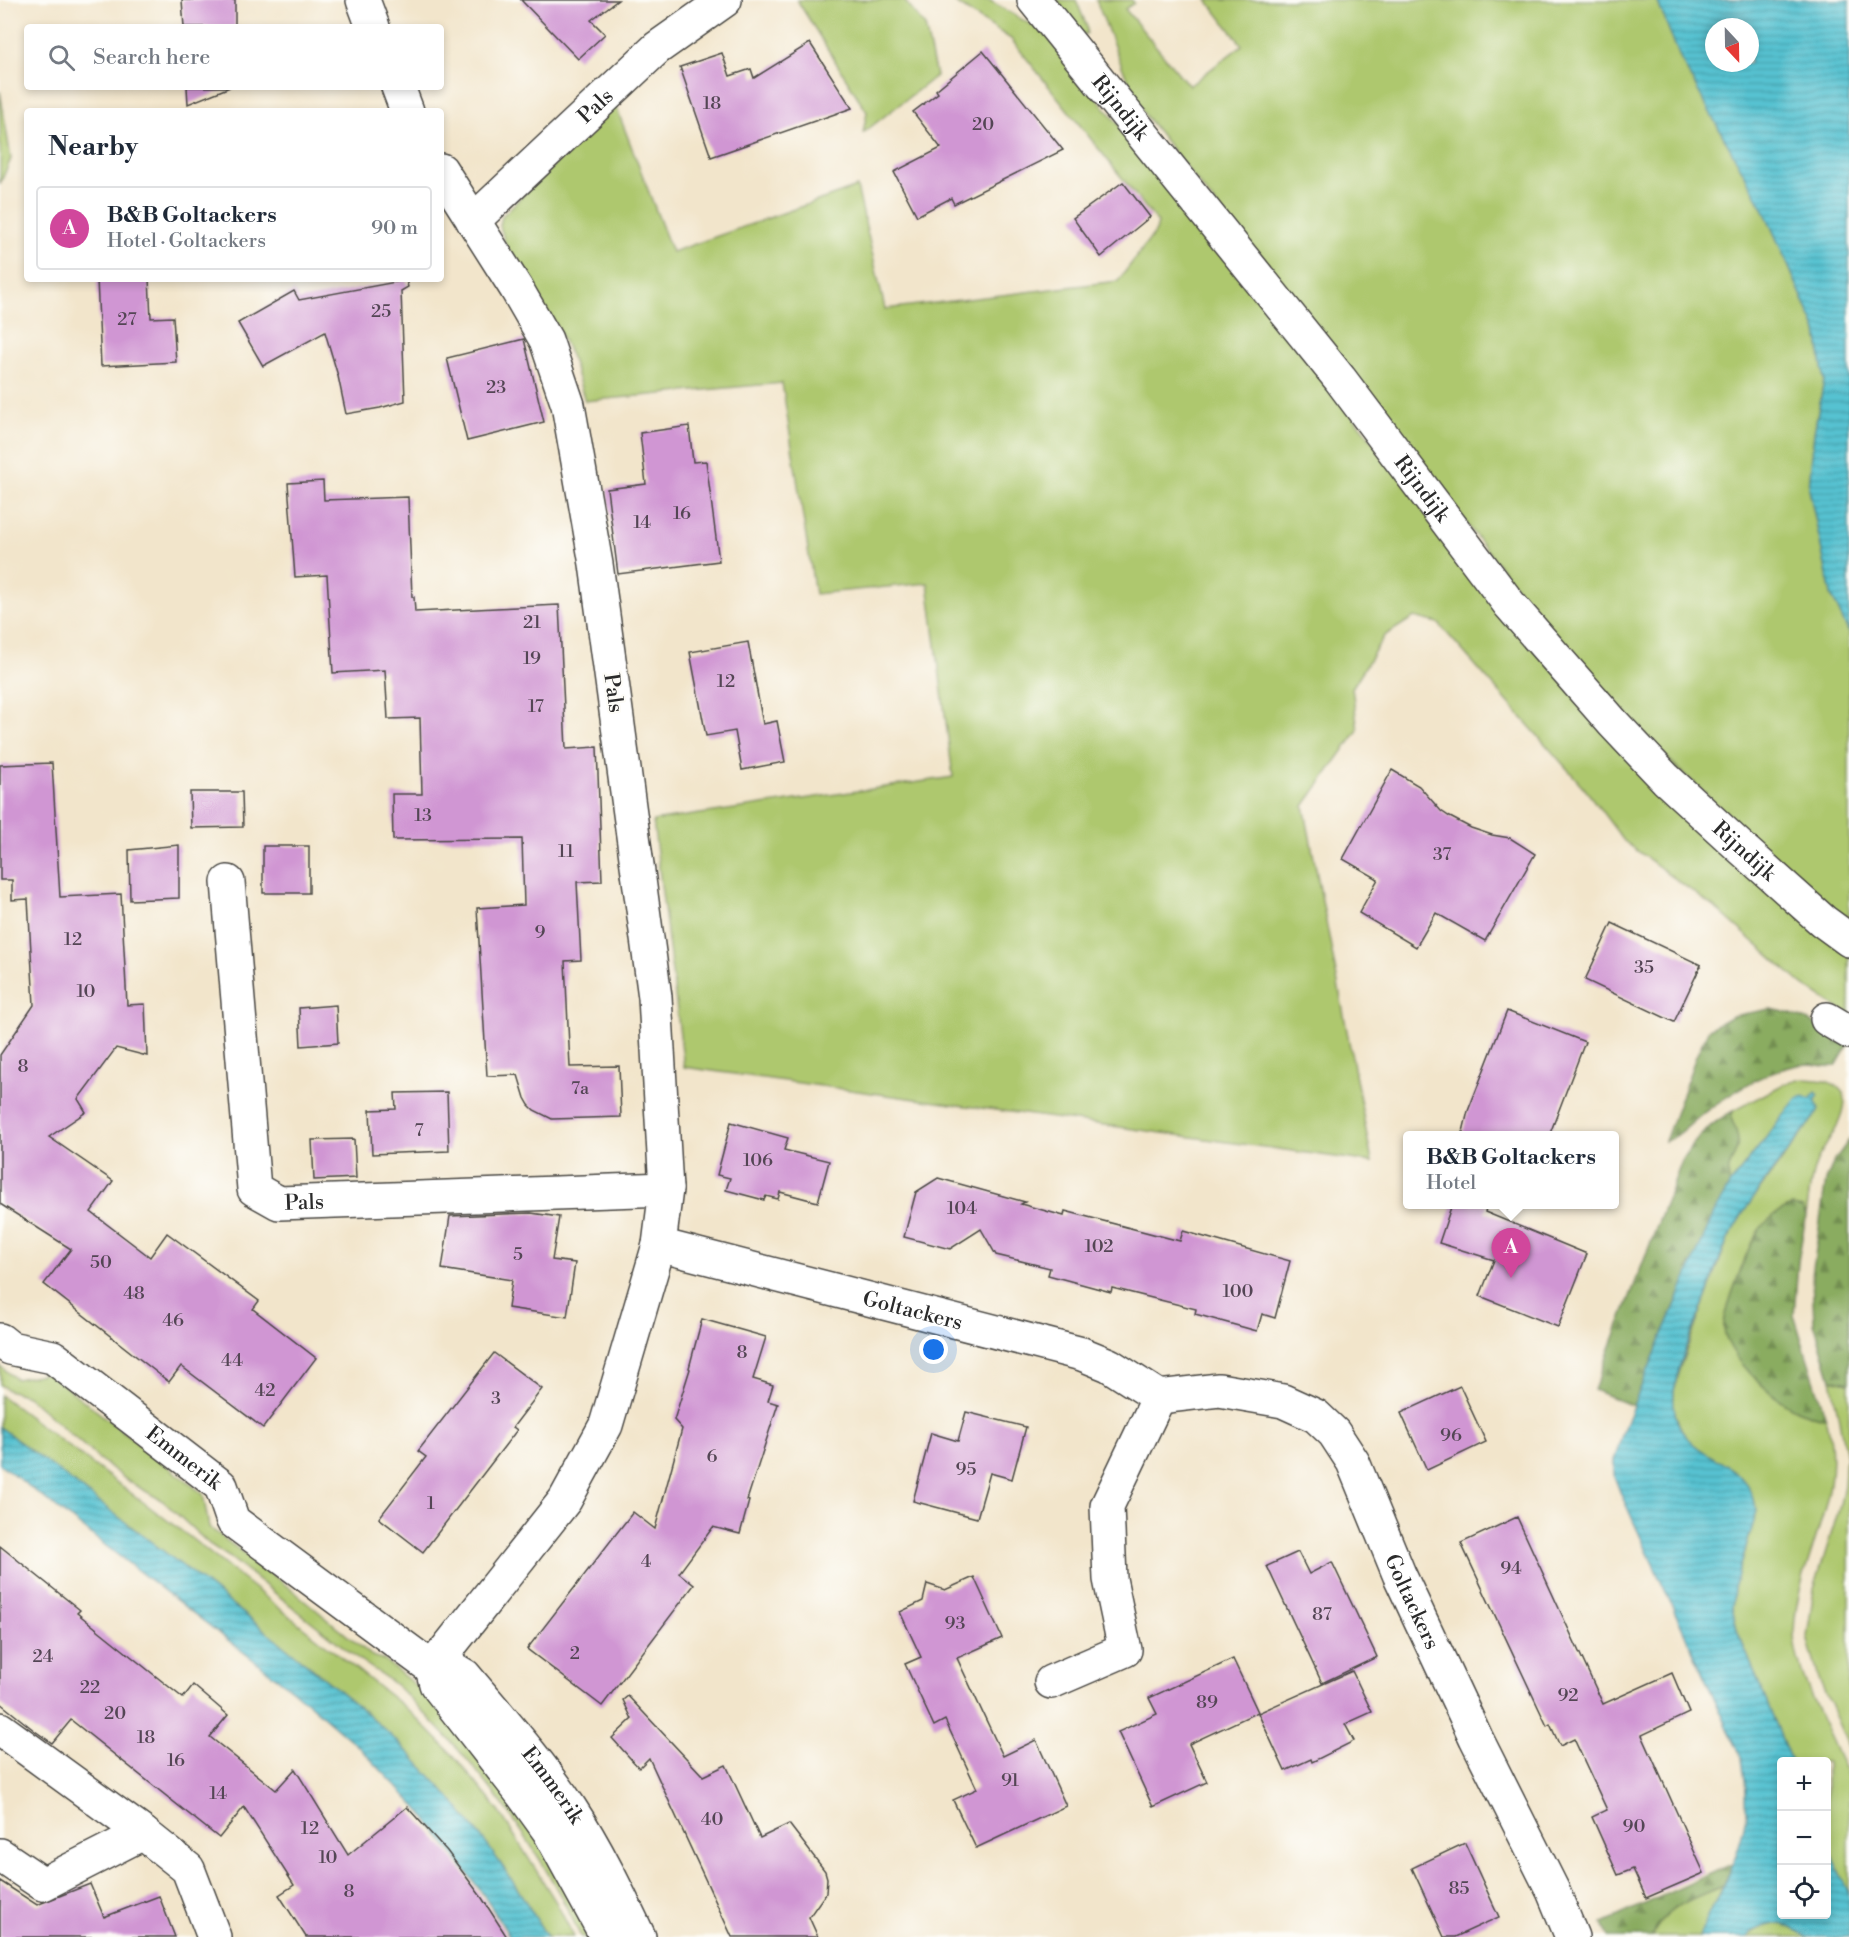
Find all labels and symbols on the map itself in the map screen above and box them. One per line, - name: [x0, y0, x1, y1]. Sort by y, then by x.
- north arrow: [1705, 18, 1759, 72]
- street label: Rijndijk: [1086, 70, 1155, 147]
- street label: Pals: [573, 84, 619, 130]
- house number: 18: [703, 92, 721, 115]
- house number: 20: [972, 113, 994, 136]
- house number: 25: [371, 300, 391, 323]
- house number: 27: [117, 308, 137, 331]
- house number: 23: [486, 376, 506, 399]
- street label: Rijndijk: [1388, 450, 1456, 528]
- house number: 16: [673, 502, 691, 525]
- house number: 14: [633, 511, 651, 534]
- house number: 21: [523, 611, 541, 634]
- house number: 19: [523, 647, 541, 670]
- house number: 12: [717, 670, 735, 693]
- street label: Pals: [597, 672, 629, 714]
- house number: 17: [528, 695, 544, 718]
- house number: 13: [414, 804, 432, 827]
- street label: Rijndijk: [1707, 816, 1782, 888]
- house number: 11: [558, 840, 574, 863]
- house number: 37: [1433, 843, 1451, 866]
- house number: 9: [535, 921, 546, 944]
- house number: 12: [64, 928, 82, 951]
- house number: 35: [1634, 956, 1654, 979]
- house number: 10: [76, 980, 96, 1003]
- house number: 8: [17, 1055, 29, 1078]
- house number: 7a: [571, 1077, 590, 1100]
- house number: 7: [414, 1119, 424, 1142]
- house number: 106: [743, 1149, 773, 1172]
- street label: Pals: [284, 1189, 324, 1217]
- house number: 104: [947, 1197, 977, 1220]
- pin: A: [1492, 1228, 1530, 1278]
- house number: 102: [1084, 1235, 1114, 1258]
- house number: 5: [513, 1243, 523, 1266]
- house number: 50: [90, 1251, 112, 1274]
- house number: 100: [1222, 1280, 1254, 1303]
- house number: 48: [123, 1282, 145, 1305]
- street label: Goltackers: [860, 1286, 965, 1337]
- house number: 46: [162, 1309, 184, 1332]
- your location: [919, 1335, 948, 1364]
- house number: 8: [736, 1341, 748, 1364]
- house number: 44: [221, 1349, 243, 1372]
- house number: 42: [255, 1379, 275, 1402]
- house number: 3: [491, 1387, 501, 1410]
- street label: Emmerik: [140, 1421, 228, 1497]
- house number: 96: [1440, 1424, 1462, 1447]
- house number: 6: [707, 1445, 718, 1468]
- house number: 95: [956, 1458, 976, 1481]
- house number: 1: [427, 1492, 435, 1515]
- house number: 4: [641, 1550, 652, 1573]
- street label: Goltackers: [1378, 1550, 1445, 1654]
- house number: 94: [1500, 1557, 1522, 1580]
- house number: 87: [1312, 1603, 1332, 1626]
- house number: 93: [945, 1612, 965, 1635]
- house number: 2: [570, 1642, 580, 1665]
- house number: 24: [32, 1645, 54, 1668]
- house number: 22: [80, 1676, 100, 1699]
- house number: 92: [1557, 1684, 1579, 1707]
- house number: 89: [1196, 1691, 1218, 1714]
- house number: 20: [104, 1702, 126, 1725]
- house number: 18: [137, 1726, 155, 1749]
- street label: Emmerik: [516, 1742, 589, 1830]
- house number: 16: [167, 1749, 185, 1772]
- house number: 91: [1001, 1769, 1019, 1792]
- house number: 14: [209, 1782, 227, 1805]
- house number: 40: [701, 1808, 723, 1831]
- house number: 90: [1623, 1815, 1645, 1838]
- house number: 12: [301, 1817, 319, 1840]
- house number: 10: [318, 1846, 338, 1869]
- house number: 85: [1449, 1877, 1470, 1900]
- house number: 8: [343, 1880, 355, 1903]

